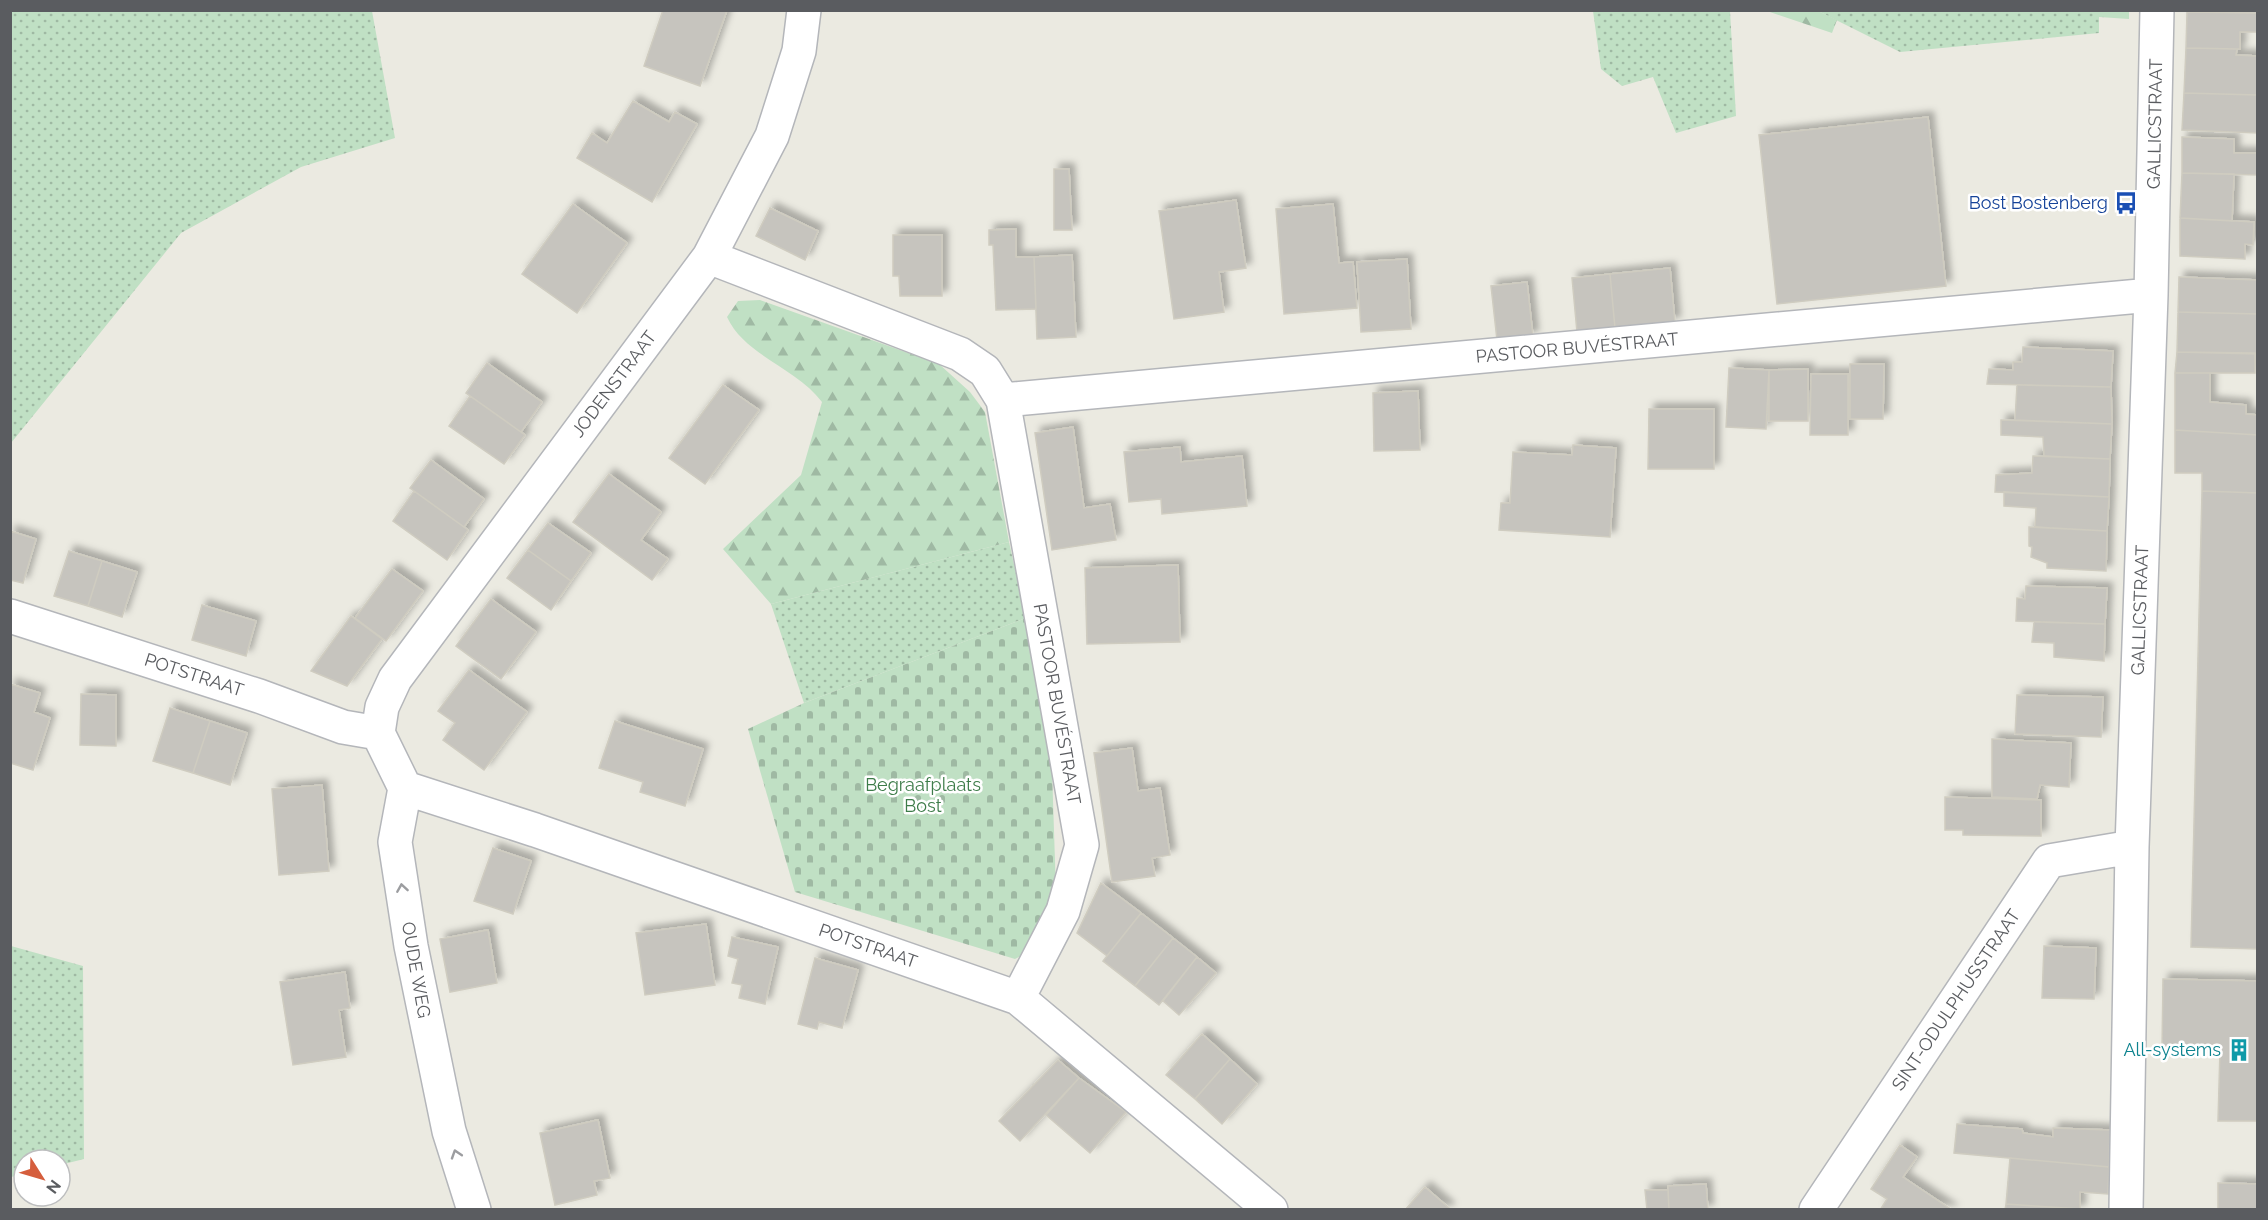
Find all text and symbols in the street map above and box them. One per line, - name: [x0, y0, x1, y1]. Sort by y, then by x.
- street label: GALLICSTRAAT: [2143, 59, 2166, 189]
- bus stop icon: Bost Bostenberg: [2113, 190, 2139, 216]
- place label: Bost Bostenberg: [1969, 192, 2108, 213]
- street label: JODENSTRAAT: [567, 326, 660, 441]
- street label: PASTOOR BUVÉSTRAAT: [1475, 327, 1679, 367]
- street label: GALLICSTRAAT: [2127, 544, 2152, 676]
- street label: PASTOOR BUVÉSTRAAT: [1029, 602, 1086, 806]
- street label: POTSTRAAT: [142, 649, 246, 700]
- park label: Begraafplaats Bost: [865, 774, 981, 816]
- one-way arrow: [396, 883, 409, 893]
- street label: SINT-ODULPHUSSTRAAT: [1887, 905, 2024, 1094]
- street label: POTSTRAAT: [816, 919, 920, 972]
- street label: OUDE WEG: [398, 920, 435, 1020]
- building icon: All-systems: [2226, 1037, 2252, 1063]
- place label: All-systems: [2123, 1039, 2221, 1060]
- north arrow: [12, 1148, 72, 1208]
- one-way arrow: [451, 1149, 463, 1160]
- text: N: [42, 1176, 65, 1197]

